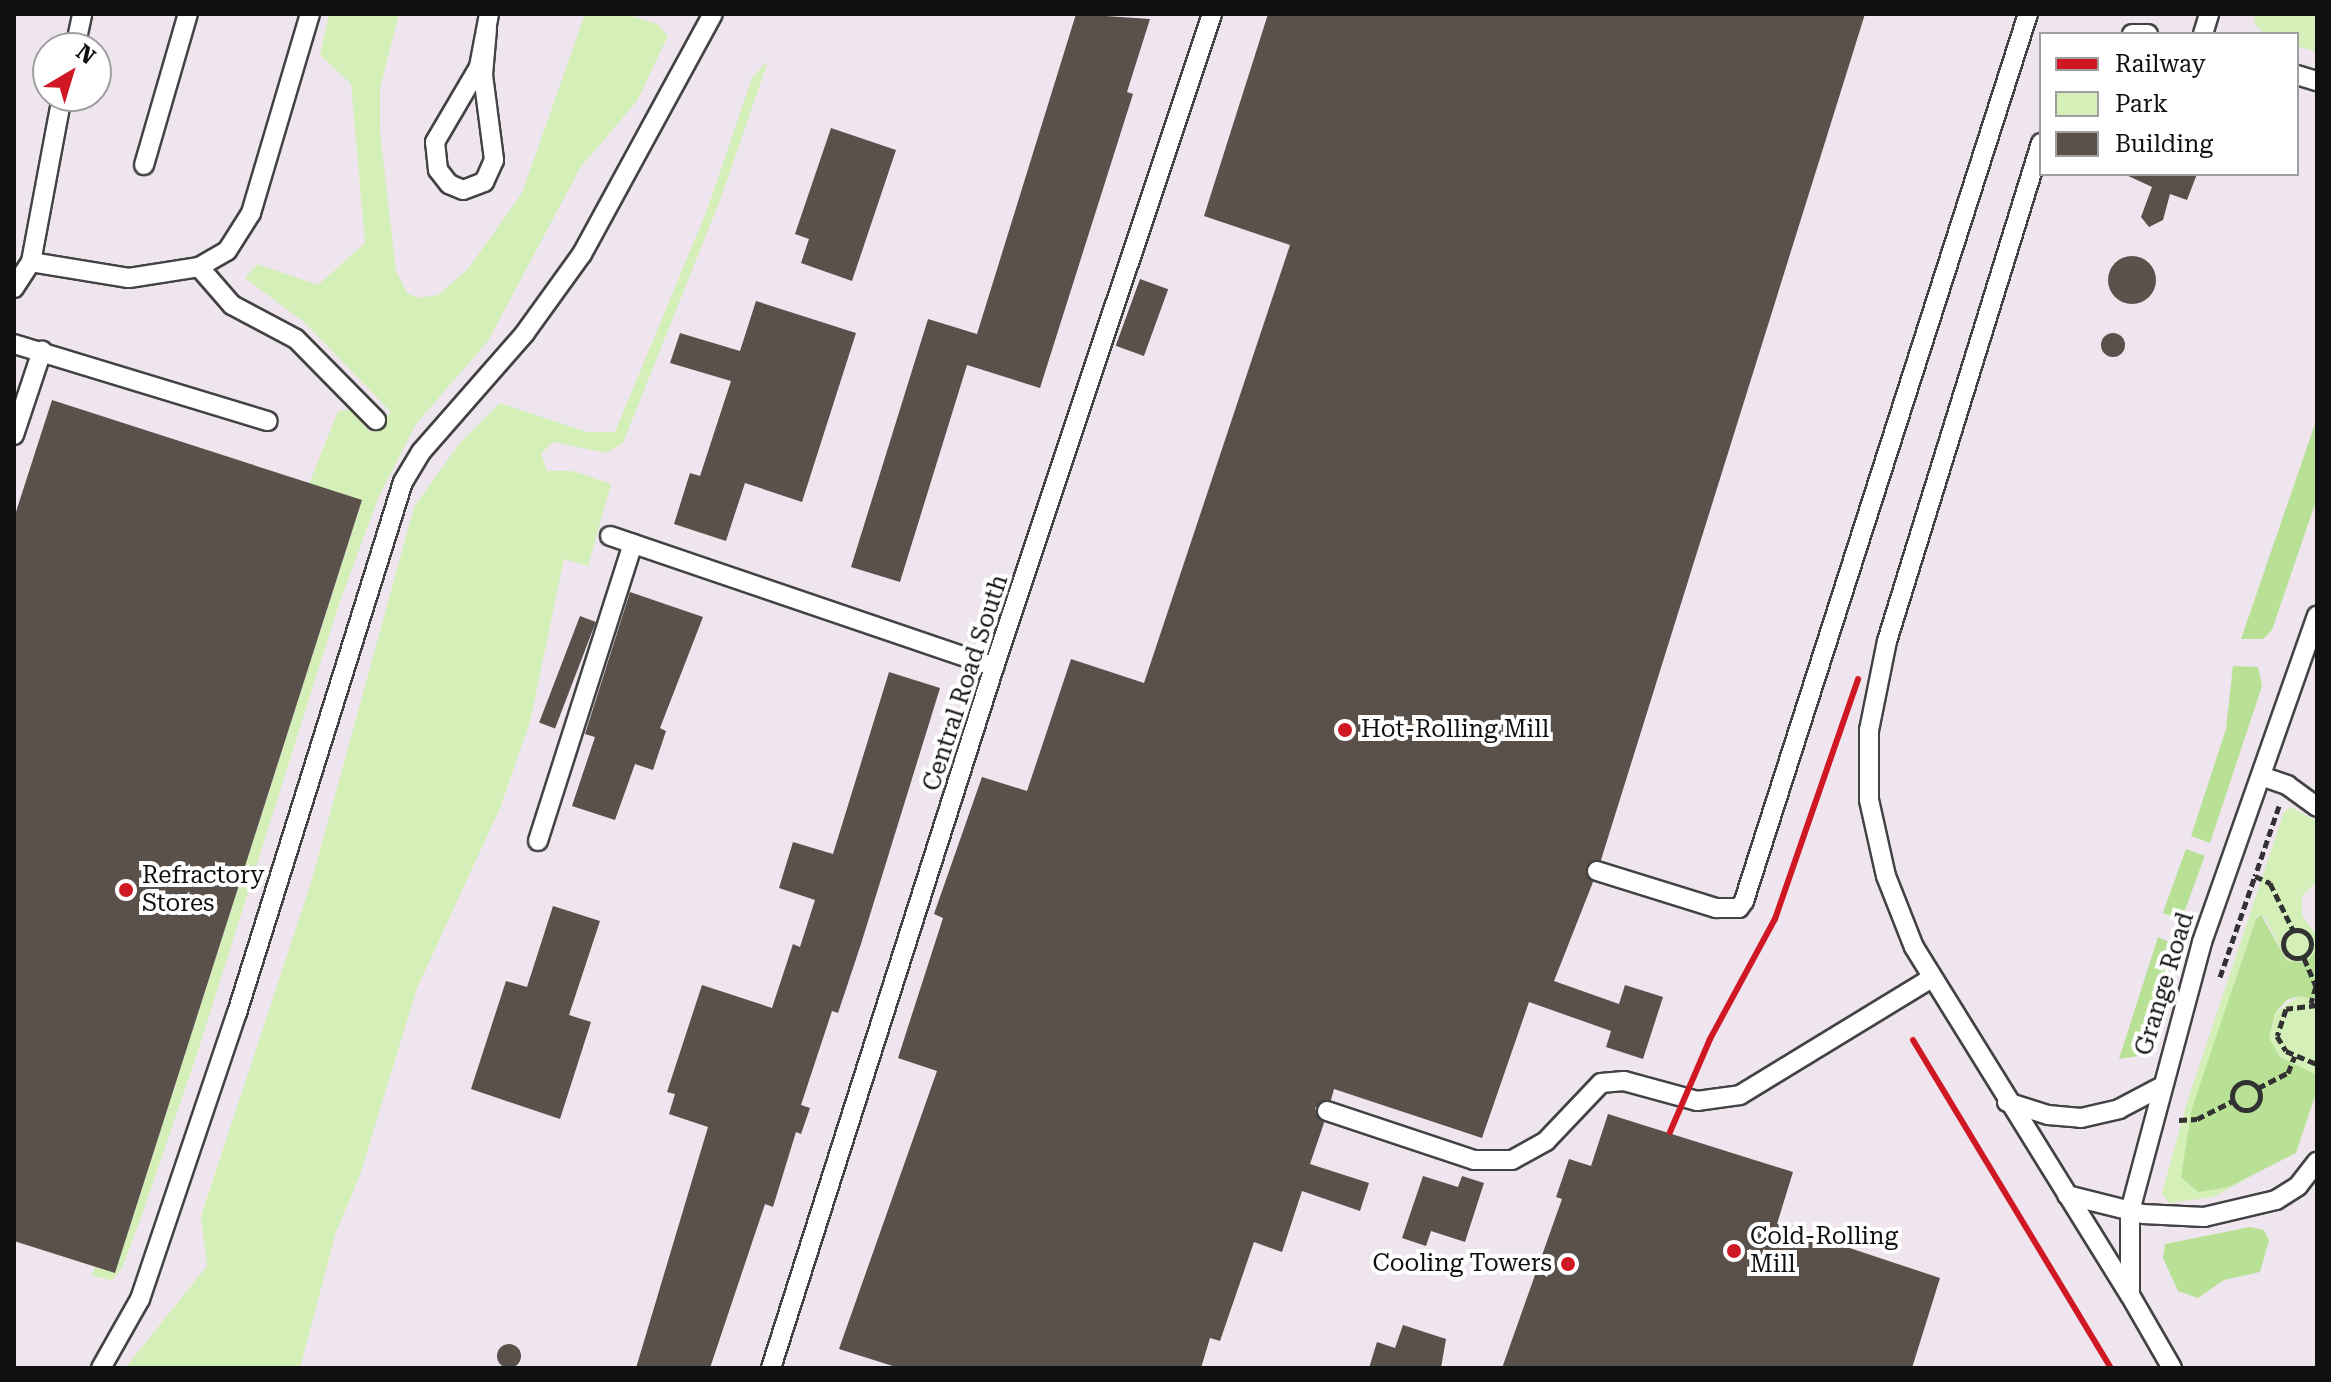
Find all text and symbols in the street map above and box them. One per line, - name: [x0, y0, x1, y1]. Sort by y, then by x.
- north arrow: [32, 32, 112, 112]
- legend: [2039, 32, 2299, 176]
- text: N: [71, 39, 100, 69]
- text: Railway: [2115, 50, 2206, 78]
- text: Park: [2115, 90, 2168, 118]
- text: Building: [2115, 130, 2213, 158]
- street label: Central Road South: [917, 571, 1015, 795]
- place label: Hot-Rolling Mill: [1361, 716, 1549, 744]
- marker: Hot-Rolling Mill: [1336, 721, 1354, 739]
- place label: Refractory Stores: [142, 862, 264, 918]
- marker: Refractory Stores: [117, 881, 135, 899]
- street label: Grange Road: [2130, 909, 2200, 1059]
- place label: Cold-Rolling Mill: [1750, 1223, 1898, 1279]
- marker: Cold-Rolling Mill: [1725, 1242, 1743, 1260]
- place label: Cooling Towers: [1372, 1250, 1552, 1278]
- marker: Cooling Towers: [1559, 1255, 1577, 1273]

